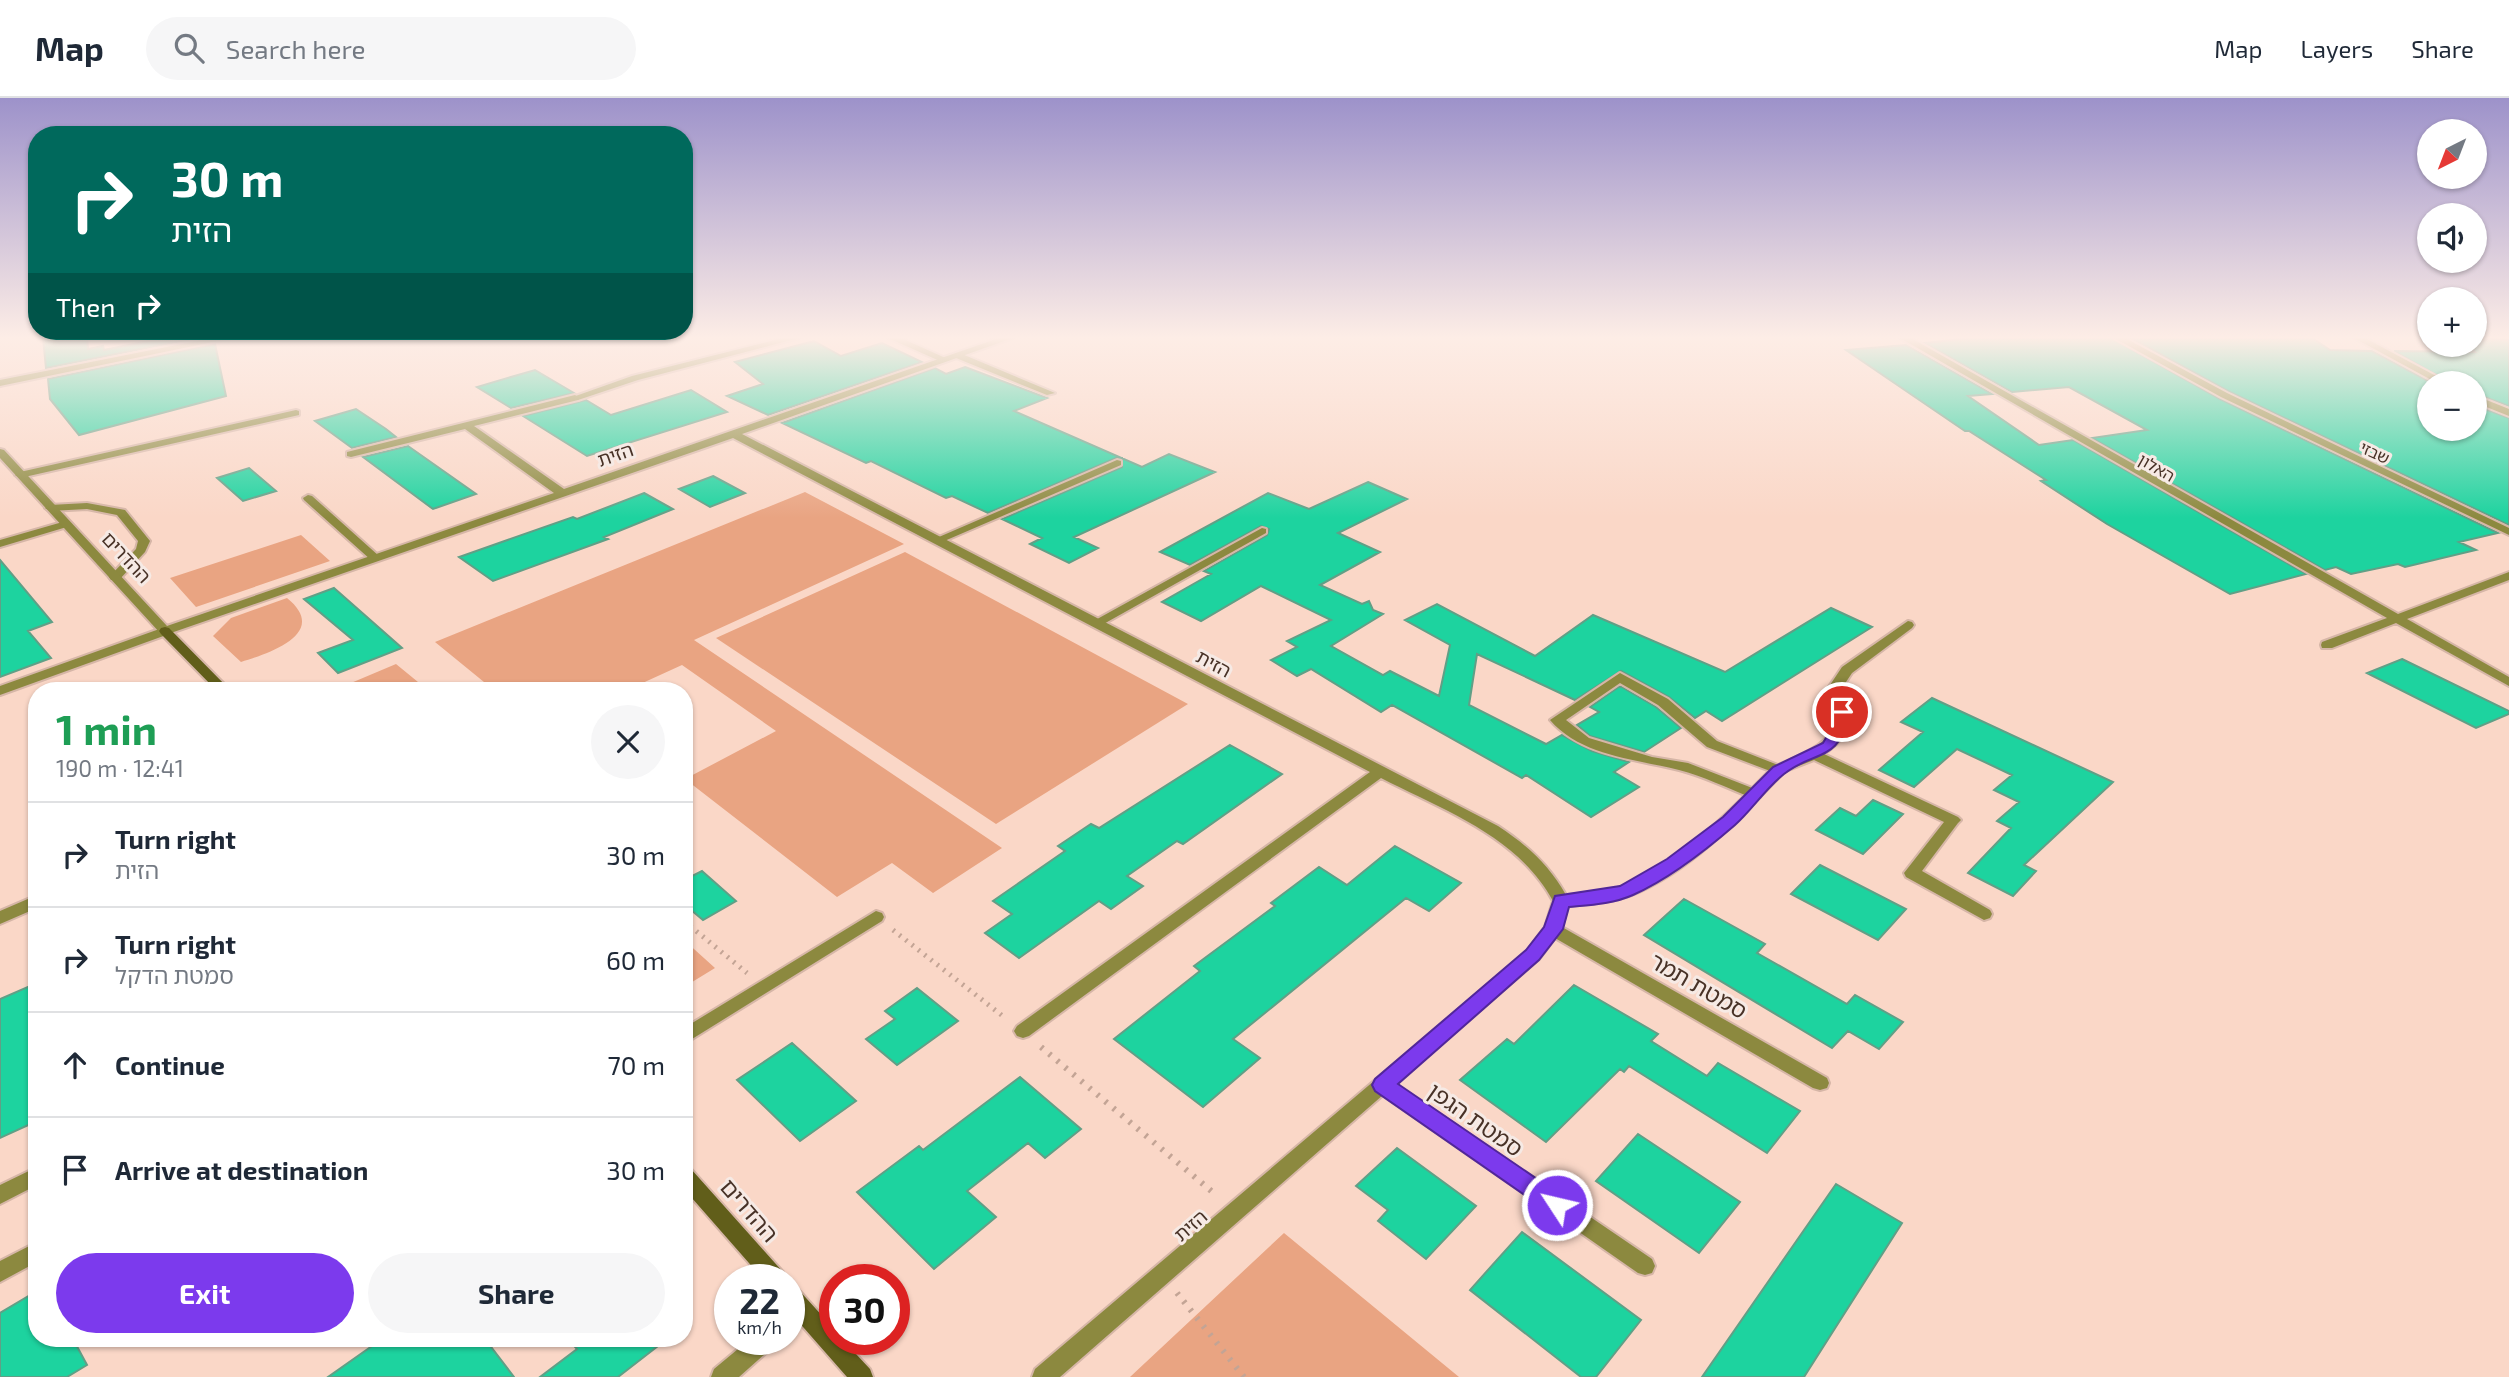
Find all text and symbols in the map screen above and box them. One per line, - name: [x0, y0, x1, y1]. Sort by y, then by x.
- search box: [146, 17, 636, 80]
- text: Map: [35, 28, 104, 68]
- icon: search: [170, 29, 208, 67]
- text: Search here: [226, 33, 365, 64]
- text: Map: [2214, 34, 2262, 63]
- text: Layers: [2300, 34, 2373, 63]
- text: Share: [2411, 34, 2474, 63]
- north arrow: [2417, 119, 2487, 189]
- map controls: [2417, 119, 2487, 441]
- text: 30 m: [171, 148, 283, 207]
- icon: right: [56, 154, 147, 245]
- button: sound: [2417, 203, 2487, 273]
- text: הזית: [171, 210, 232, 248]
- icon: right: [129, 287, 167, 325]
- button: +: [2417, 287, 2487, 357]
- text: Then: [56, 291, 115, 322]
- button: −: [2417, 371, 2487, 441]
- street label: הזית: [594, 437, 636, 471]
- street label: שבזי: [2357, 437, 2393, 467]
- street label: האלון: [2136, 449, 2178, 485]
- street label: ההדרים: [98, 527, 156, 587]
- street label: הזית: [1193, 644, 1235, 682]
- pin: [1812, 682, 1872, 742]
- icon: arrive: [1823, 693, 1861, 731]
- text: 1 min: [56, 703, 157, 753]
- button: close: [591, 705, 665, 779]
- text: 190 m · 12:41: [56, 754, 184, 782]
- text: Turn right: [115, 823, 236, 854]
- icon: right: [56, 836, 94, 874]
- text: 30 m: [606, 839, 665, 870]
- text: הזית: [115, 856, 159, 884]
- text: Turn right: [115, 928, 236, 959]
- icon: right: [56, 941, 94, 979]
- text: 60 m: [606, 944, 665, 975]
- street label: סמטת תמר: [1645, 946, 1753, 1024]
- text: סמטת הדקל: [115, 961, 234, 989]
- icon: ahead: [56, 1046, 94, 1084]
- text: Continue: [115, 1049, 225, 1080]
- text: 70 m: [607, 1049, 665, 1080]
- street label: סמטת הגפן: [1423, 1076, 1529, 1162]
- icon: arrive: [56, 1151, 94, 1189]
- text: Arrive at destination: [115, 1154, 368, 1185]
- text: 30 m: [606, 1154, 665, 1185]
- position arrow: [1520, 1168, 1594, 1242]
- street label: ההדרים: [715, 1173, 785, 1247]
- street label: הזית: [1169, 1204, 1211, 1246]
- button: Exit: [56, 1253, 354, 1333]
- button: Share: [368, 1253, 665, 1333]
- speed limit sign: 30: [819, 1264, 910, 1355]
- text: 22: [739, 1279, 780, 1321]
- text: km/h: [737, 1316, 782, 1338]

